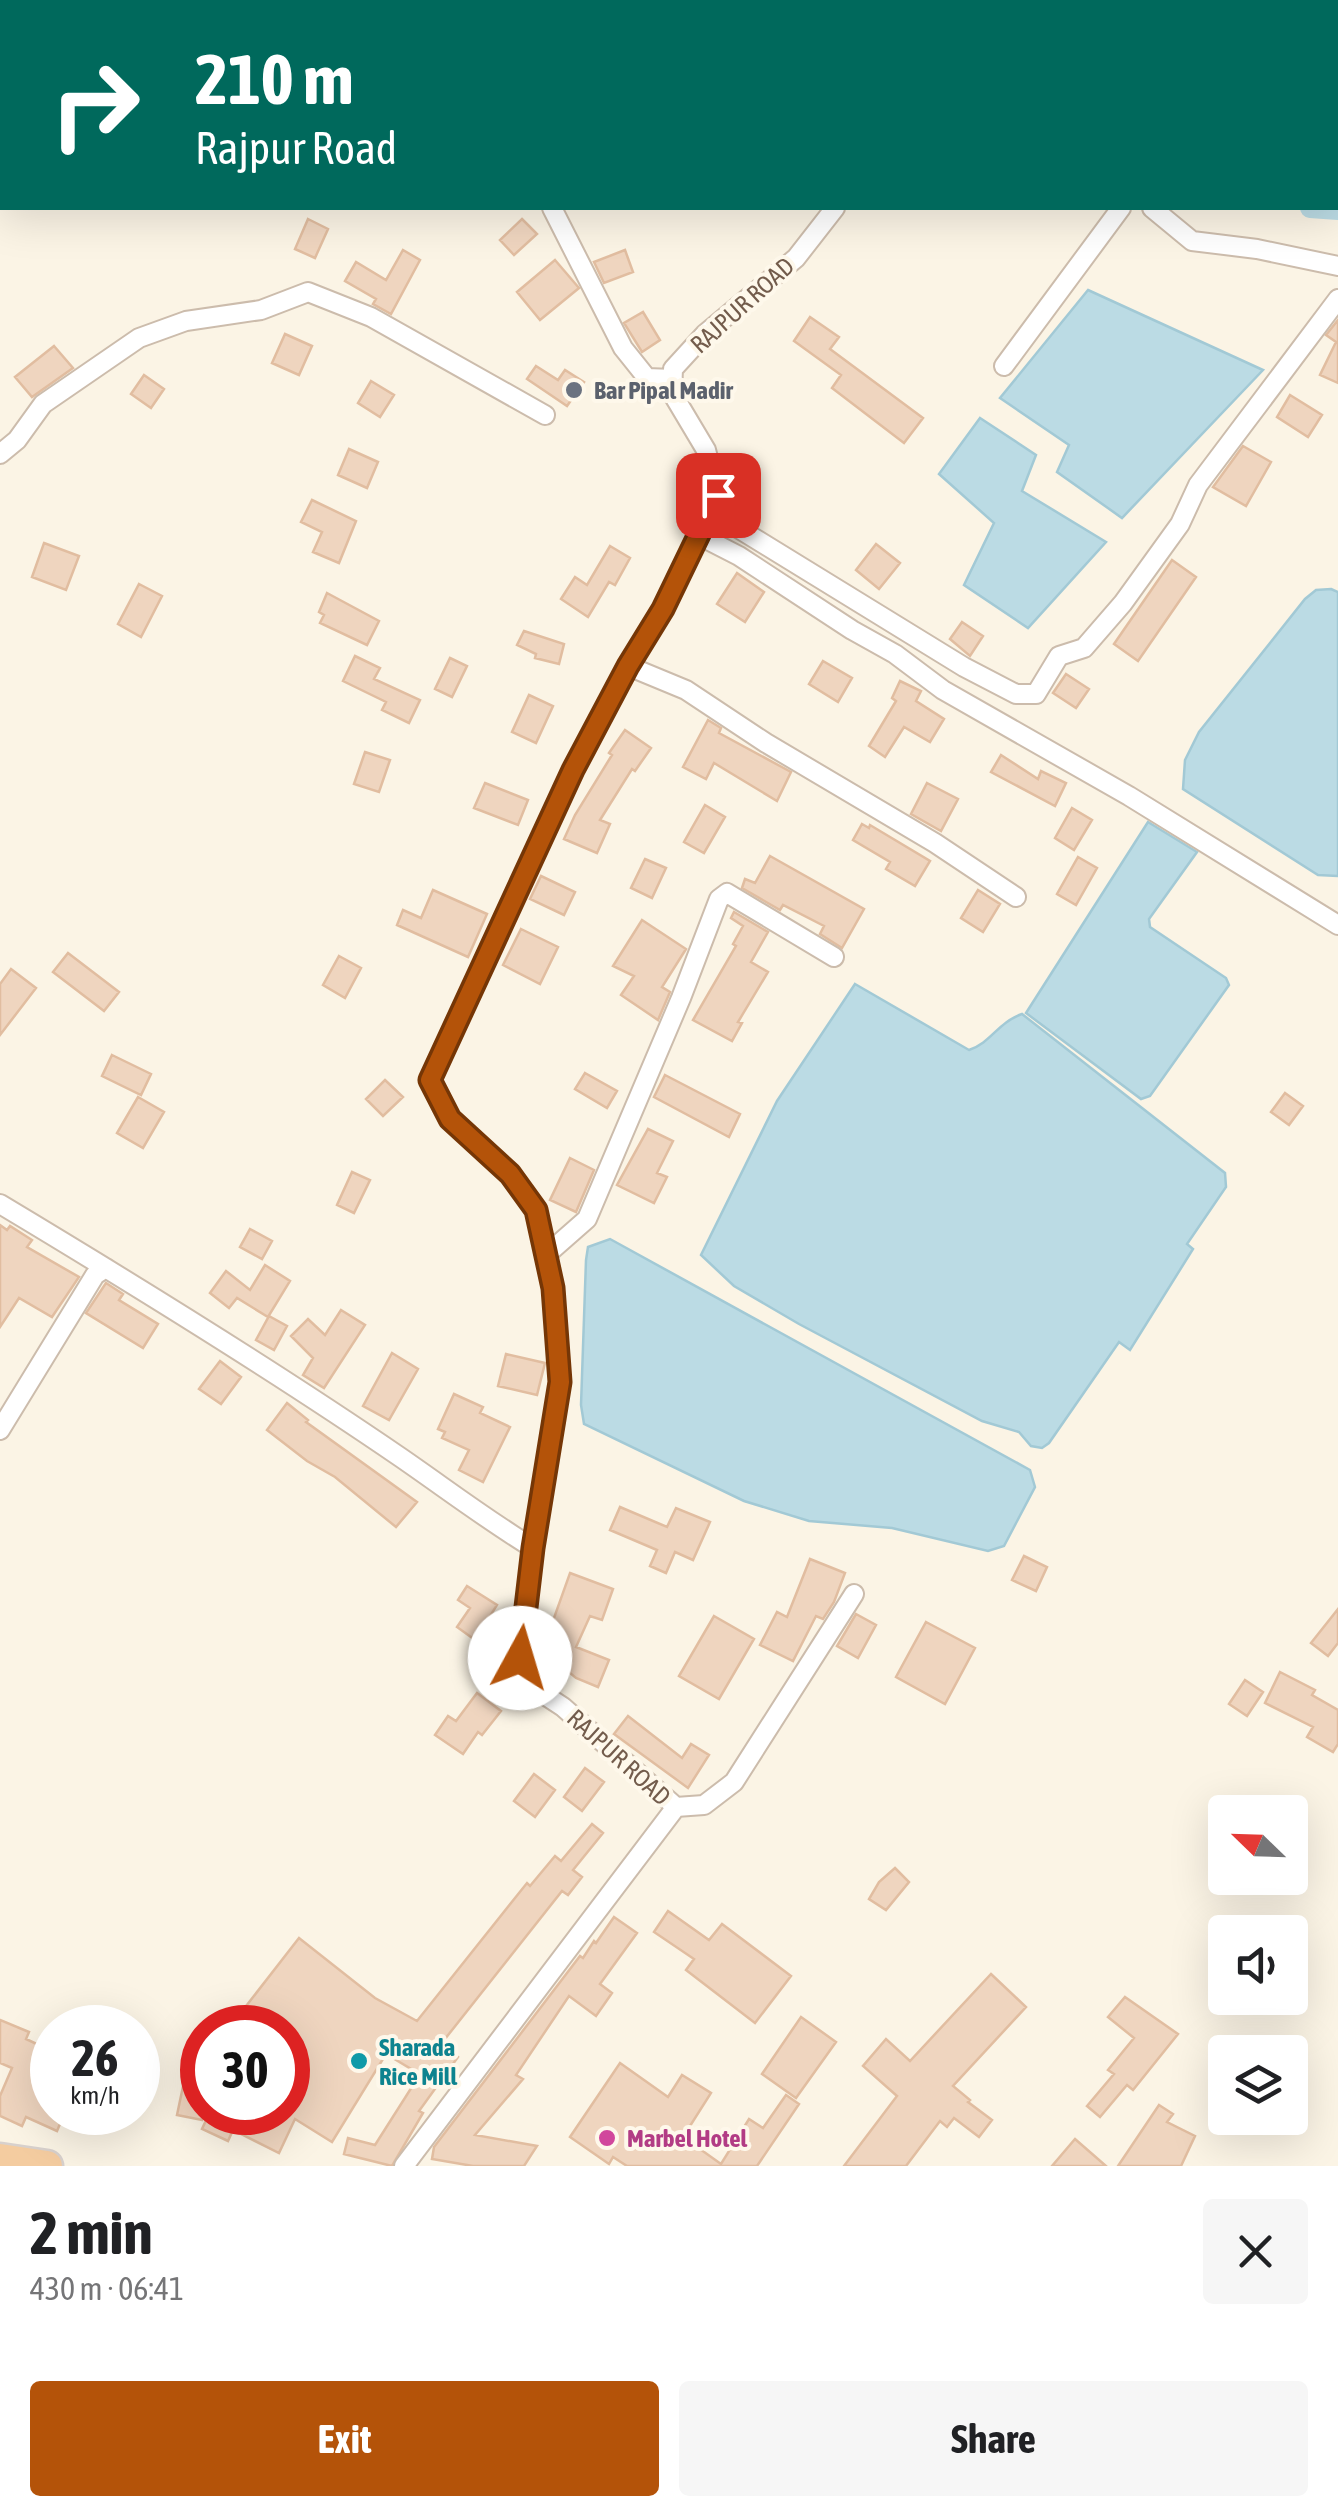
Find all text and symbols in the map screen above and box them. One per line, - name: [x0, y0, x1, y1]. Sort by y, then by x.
- text: 210 m: [195, 39, 354, 119]
- icon: right: [30, 40, 160, 170]
- text: Rajpur Road: [195, 122, 397, 174]
- street label: RAJPUR ROAD: [685, 252, 799, 358]
- place label: Bar Pipal Madir: [594, 376, 734, 404]
- marker: Bar Pipal Madir: [563, 379, 585, 401]
- pin: [676, 453, 761, 538]
- icon: arrive: [691, 468, 746, 523]
- position arrow: [468, 1606, 572, 1710]
- street label: RAJPUR ROAD: [562, 1704, 676, 1810]
- north arrow: [1208, 1795, 1308, 1895]
- map controls: [1208, 1795, 1308, 2135]
- button: sound: [1208, 1915, 1308, 2015]
- speed limit sign: 30: [180, 2005, 310, 2135]
- text: 26: [71, 2029, 118, 2087]
- place label: Sharada Rice Mill: [379, 2033, 457, 2090]
- button: layers: [1208, 2035, 1308, 2135]
- marker: Sharada Rice Mill: [348, 2050, 370, 2072]
- text: km/h: [70, 2081, 120, 2109]
- place label: Marbel Hotel: [627, 2124, 748, 2152]
- marker: Marbel Hotel: [596, 2127, 618, 2149]
- text: 2 min: [30, 2198, 153, 2267]
- button: close: [1203, 2199, 1308, 2304]
- text: 430 m · 06:41: [30, 2270, 184, 2307]
- button: Exit: [30, 2381, 659, 2496]
- button: Share: [679, 2381, 1308, 2496]

